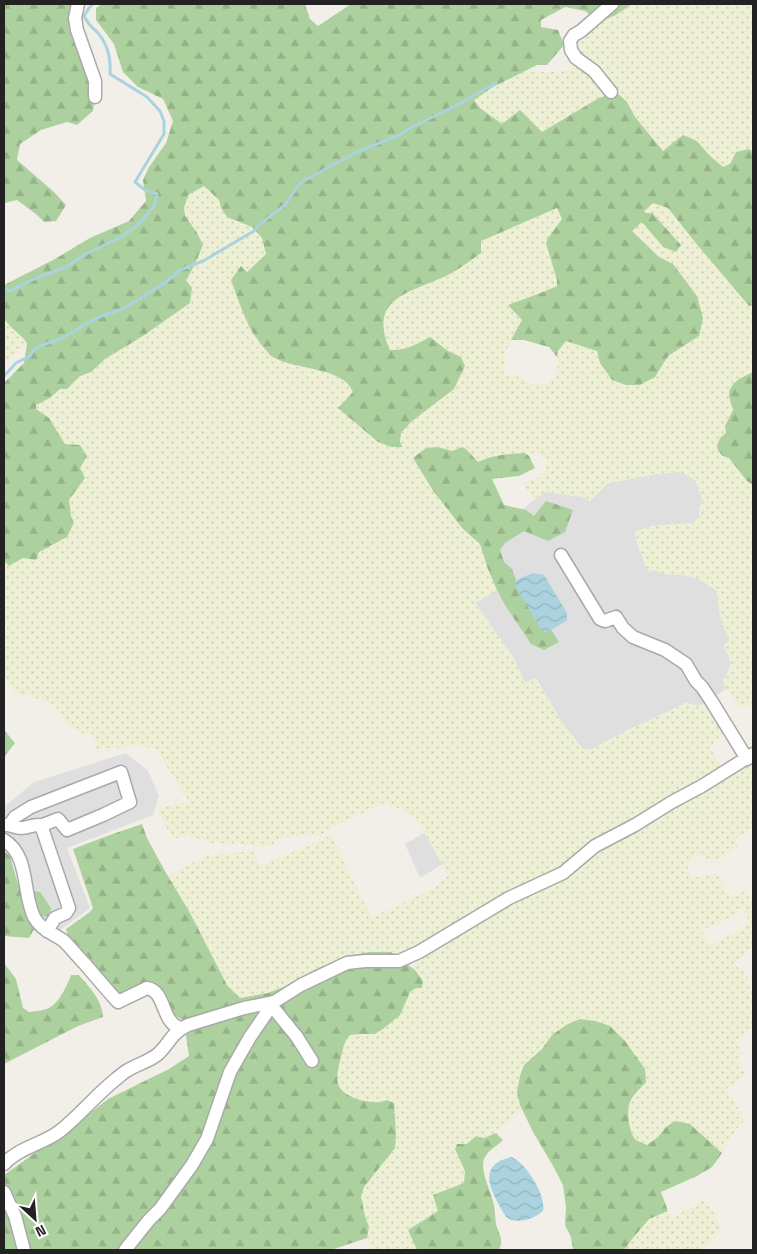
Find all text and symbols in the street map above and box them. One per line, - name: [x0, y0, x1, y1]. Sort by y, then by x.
- north arrow: [10, 1194, 60, 1244]
- text: N: [33, 1221, 49, 1241]

